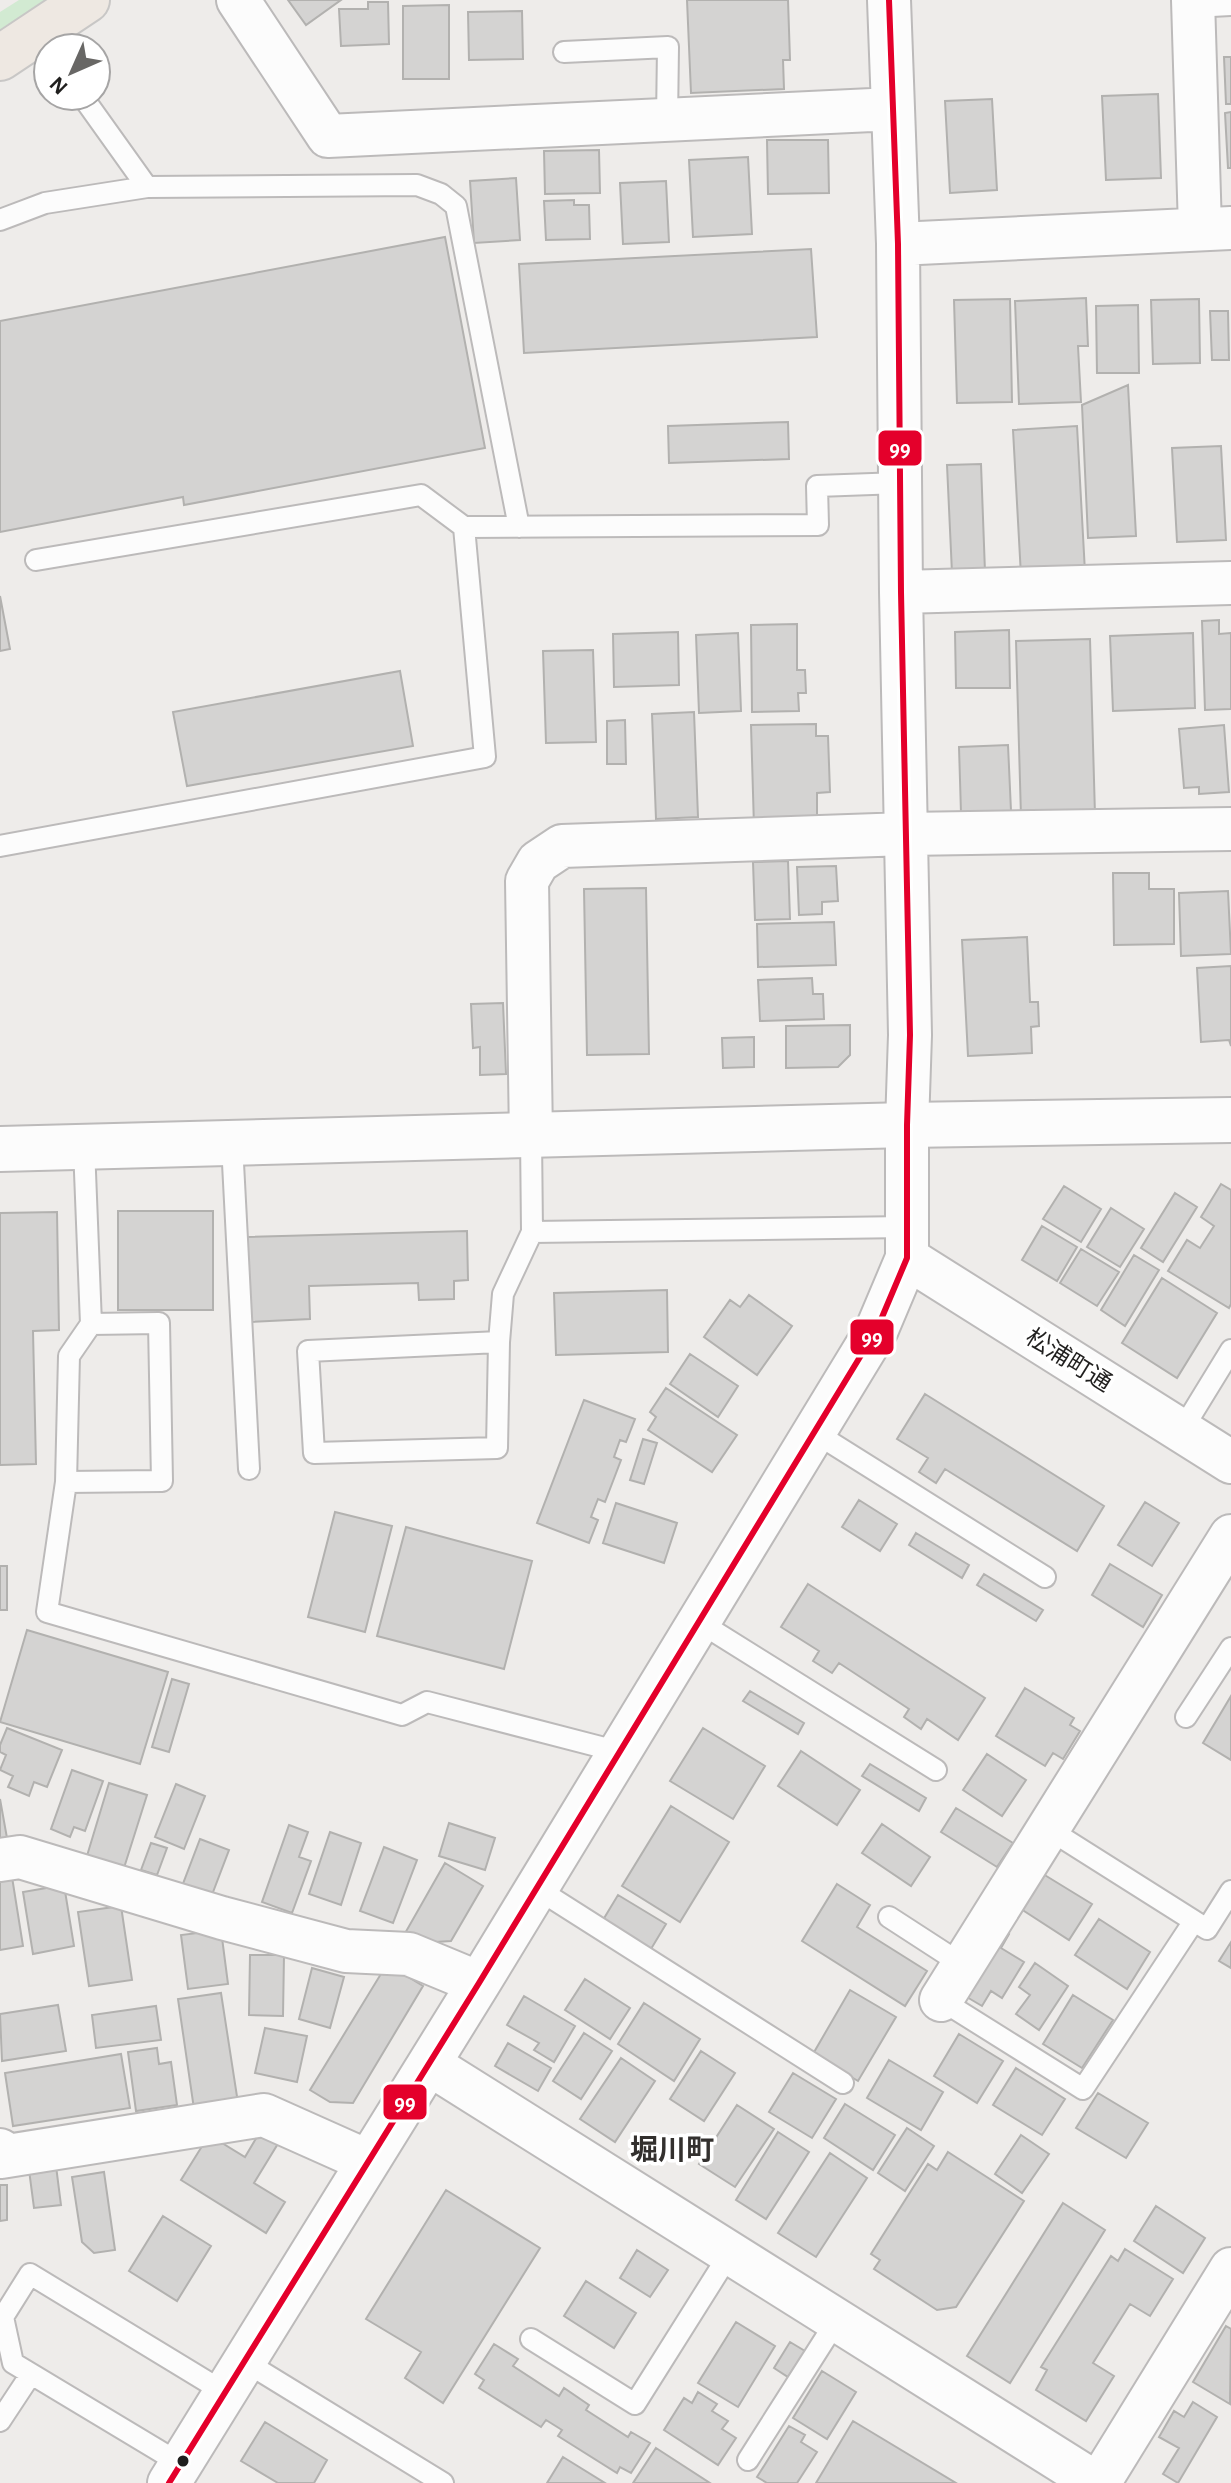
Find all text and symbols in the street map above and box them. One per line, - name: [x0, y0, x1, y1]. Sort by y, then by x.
- north arrow: [32, 32, 112, 112]
- text: N: [45, 72, 72, 99]
- line badge: 99: [877, 429, 923, 467]
- text: 99: [889, 438, 911, 460]
- line badge: 99: [849, 1318, 895, 1356]
- street label: 松浦町通: [1021, 1324, 1117, 1396]
- text: 99: [861, 1327, 883, 1349]
- line badge: 99: [382, 2083, 428, 2121]
- text: 99: [394, 2092, 416, 2114]
- district label: 堀川町: [630, 2135, 714, 2165]
- unlabelled marker: [175, 2453, 191, 2469]

